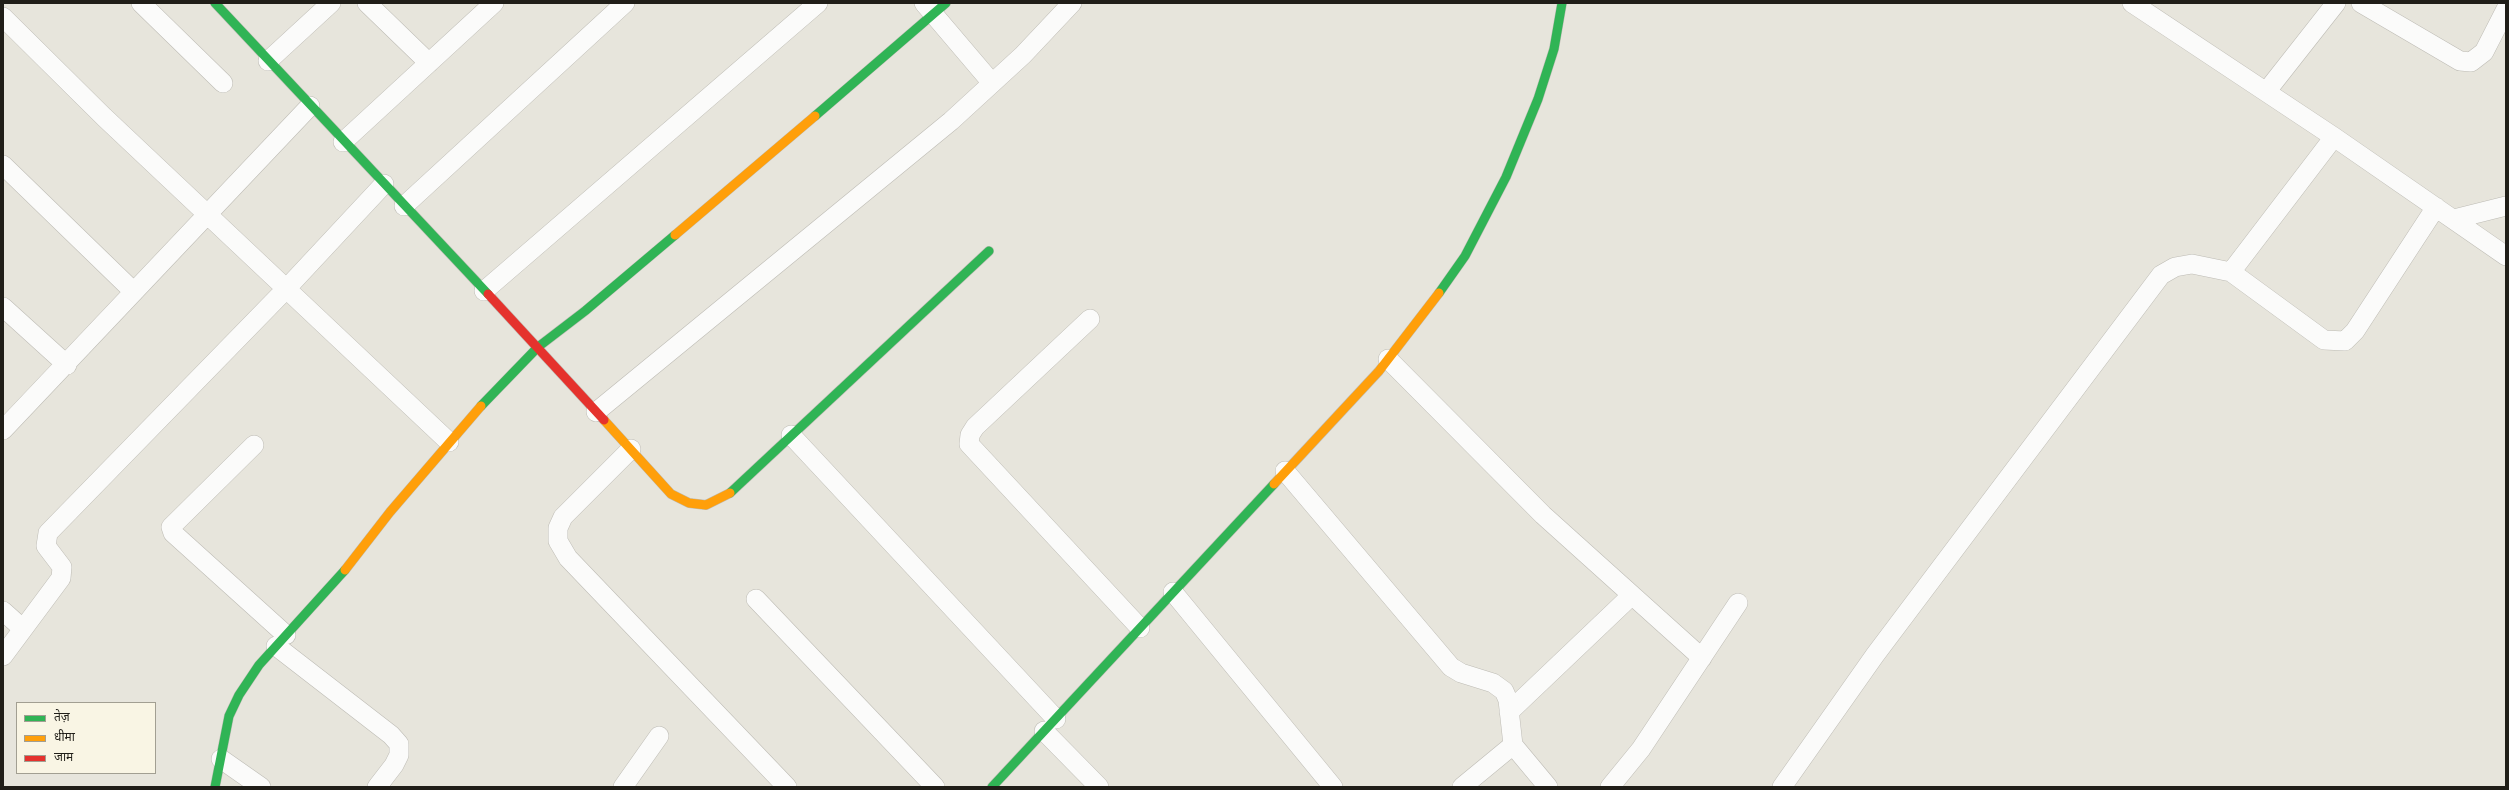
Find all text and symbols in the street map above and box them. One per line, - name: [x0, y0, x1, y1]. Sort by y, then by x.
- legend: [16, 702, 156, 774]
- text: तेज़: [54, 710, 70, 725]
- text: धीमा: [54, 730, 75, 745]
- text: जाम: [54, 750, 73, 765]

